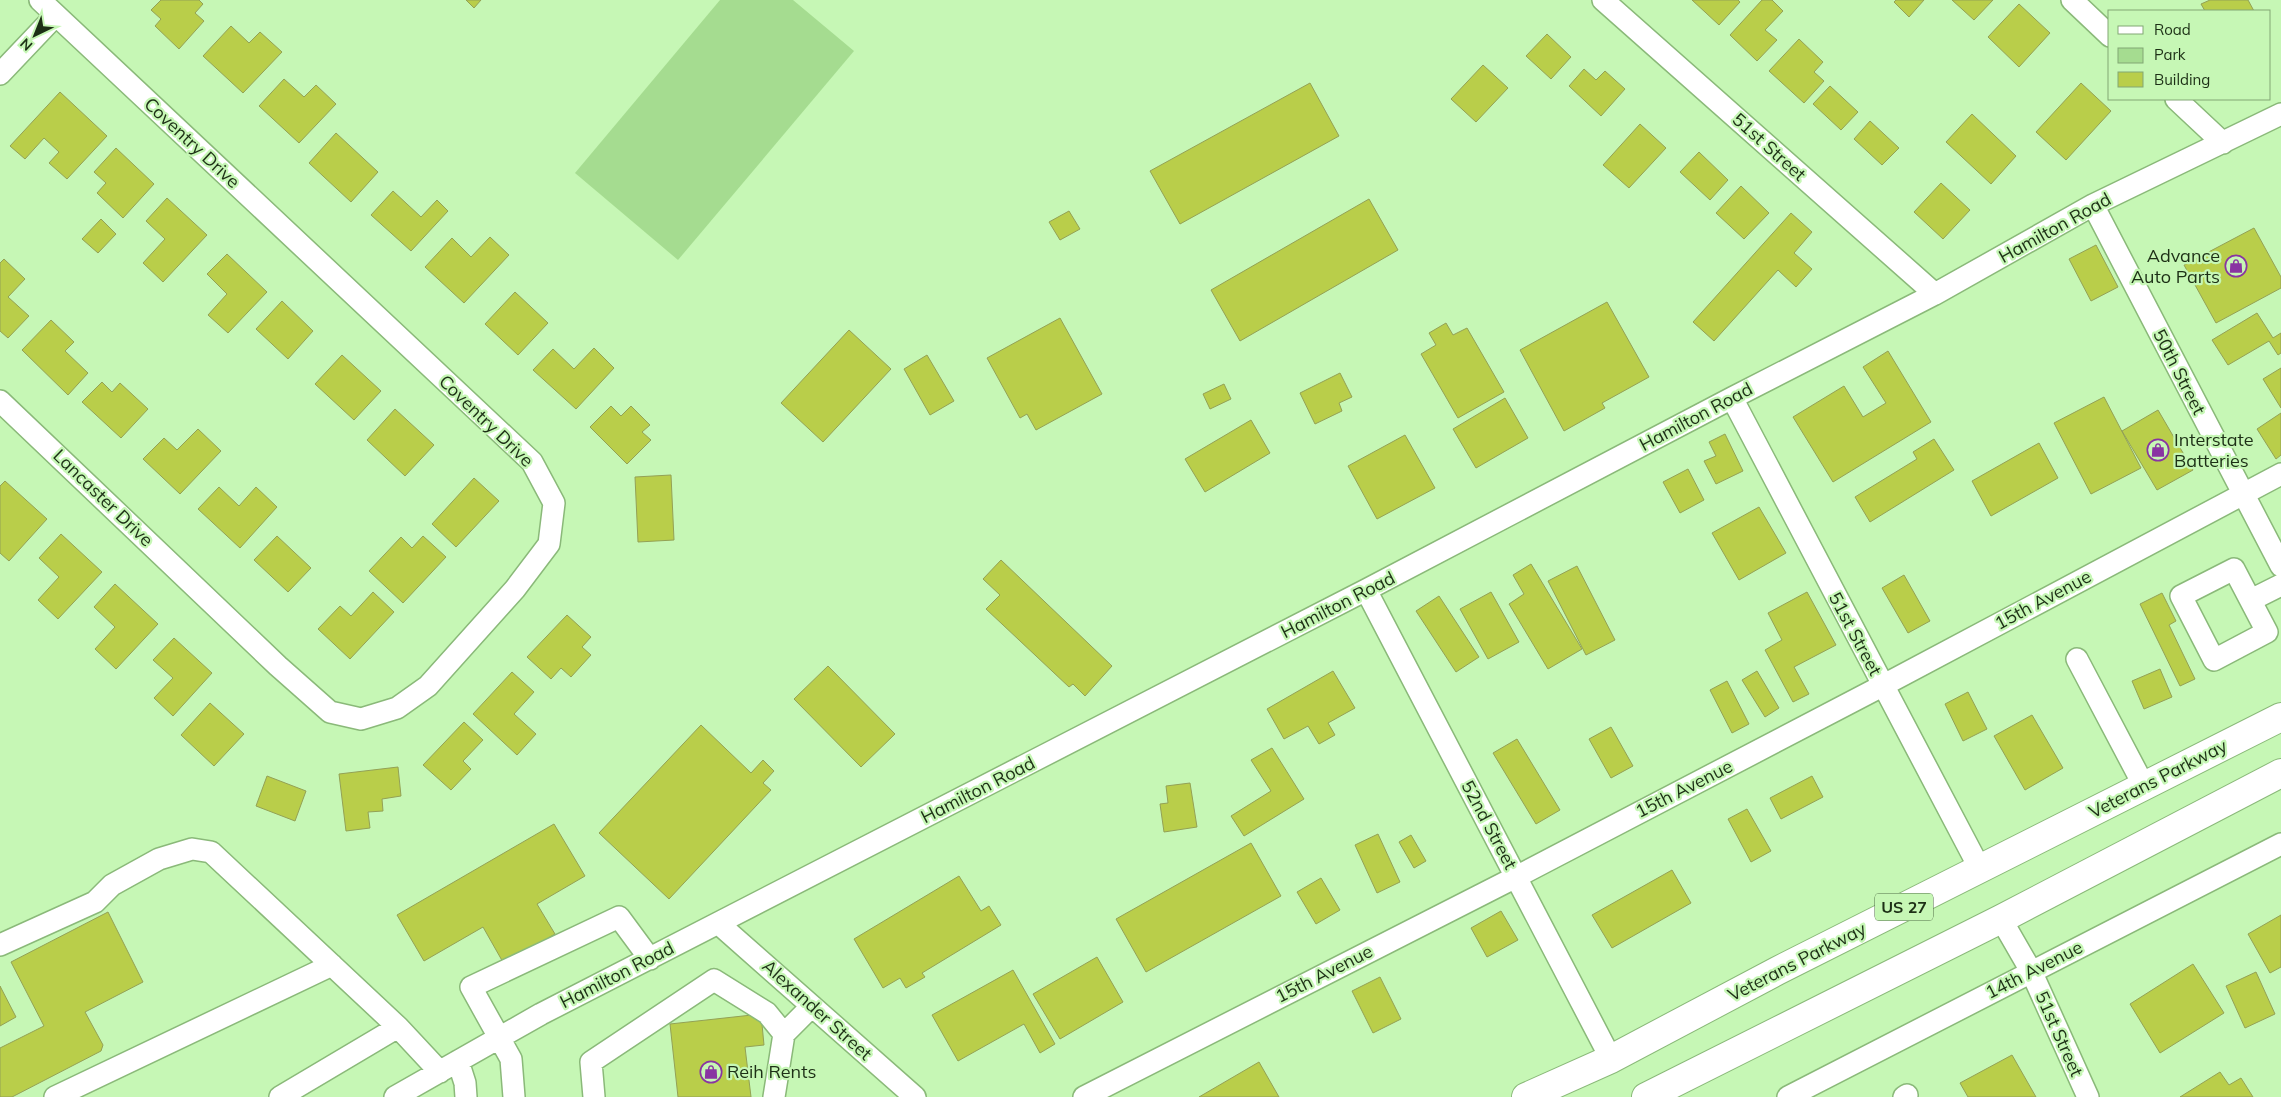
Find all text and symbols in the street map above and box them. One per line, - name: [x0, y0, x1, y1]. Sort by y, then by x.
- north arrow: [10, 10, 60, 60]
- legend: [2108, 10, 2271, 100]
- text: Road: [2154, 20, 2191, 39]
- text: N: [16, 34, 36, 55]
- text: Park: [2154, 45, 2186, 64]
- text: Building: [2154, 70, 2210, 89]
- street label: Coventry Drive: [140, 92, 245, 193]
- street label: 51st Street: [1728, 108, 1811, 186]
- street label: Hamilton Road: [1995, 187, 2115, 268]
- place label: Advance Auto Parts: [2131, 244, 2220, 288]
- shop icon: Advance Auto Parts: [2224, 254, 2248, 278]
- street label: 50th Street: [2148, 325, 2211, 418]
- street label: Coventry Drive: [434, 370, 538, 472]
- street label: Hamilton Road: [1635, 377, 1756, 456]
- place label: Interstate Batteries: [2174, 428, 2254, 472]
- shop icon: Interstate Batteries: [2146, 438, 2170, 462]
- street label: Lancaster Drive: [48, 444, 158, 551]
- street label: 15th Avenue: [1991, 565, 2095, 635]
- street label: Hamilton Road: [1277, 566, 1399, 643]
- street label: 51st Street: [1824, 588, 1887, 679]
- street label: Veterans Parkway: [2085, 734, 2231, 823]
- street label: Hamilton Road: [917, 751, 1039, 828]
- street label: 15th Avenue: [1631, 754, 1736, 823]
- street label: 52nd Street: [1456, 776, 1522, 873]
- road number: US 27: [1875, 894, 1933, 920]
- street label: Veterans Parkway: [1724, 917, 1870, 1006]
- street label: 14th Avenue: [1981, 935, 2086, 1004]
- street label: Hamilton Road: [556, 936, 678, 1013]
- street label: 15th Avenue: [1271, 939, 1376, 1008]
- street label: Alexander Street: [758, 954, 877, 1065]
- street label: 51st Street: [2030, 987, 2089, 1080]
- shop icon: Reih Rents: [699, 1060, 723, 1084]
- place label: Reih Rents: [727, 1060, 816, 1083]

